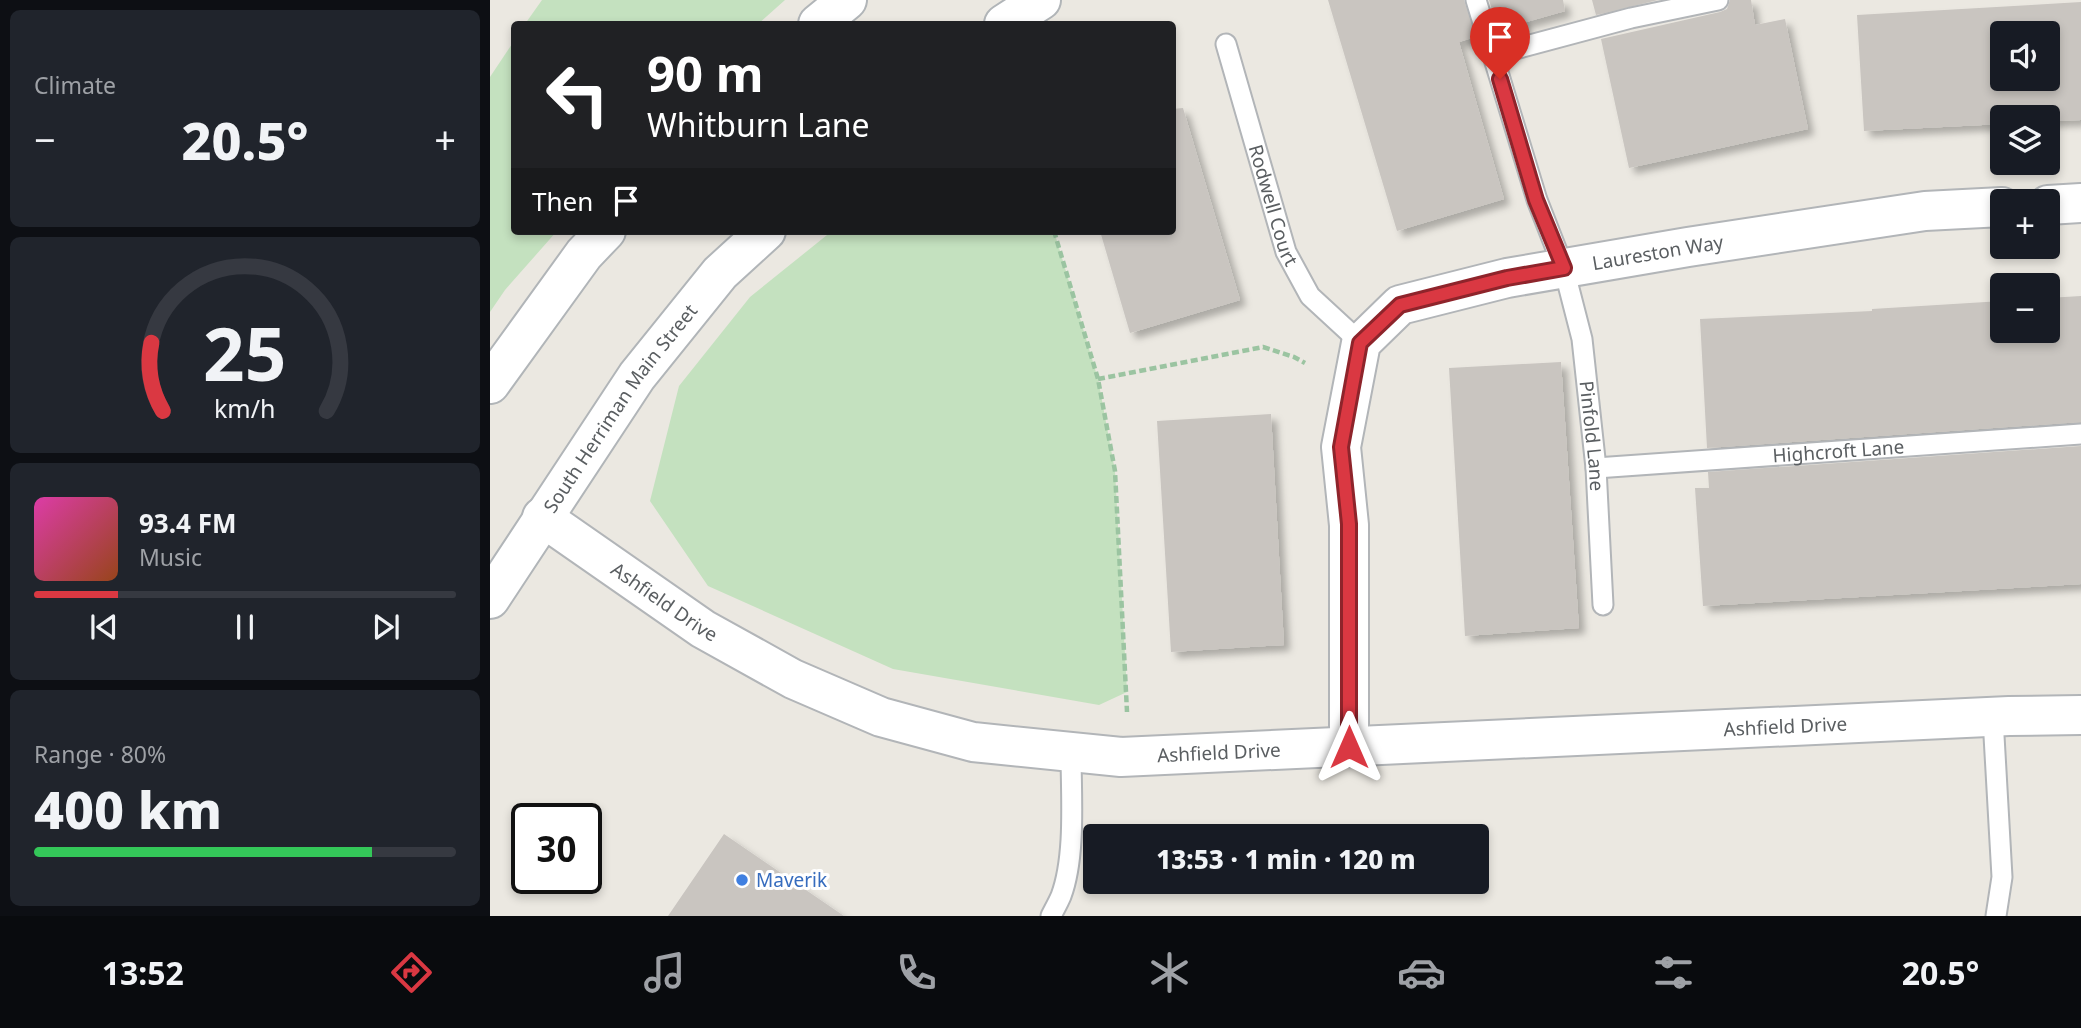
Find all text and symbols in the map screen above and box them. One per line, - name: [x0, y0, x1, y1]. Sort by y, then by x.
- pin: [1470, 7, 1530, 79]
- icon: arrive: [1481, 18, 1519, 56]
- map controls: [1990, 21, 2060, 343]
- button: sound: [1990, 21, 2060, 91]
- text: 90 m: [647, 40, 764, 106]
- icon: left: [532, 49, 623, 140]
- text: Climate: [34, 69, 116, 101]
- text: Whitburn Lane: [647, 103, 870, 146]
- text: 20.5°: [182, 104, 308, 175]
- button: layers: [1990, 105, 2060, 175]
- text: −: [34, 113, 56, 165]
- text: +: [434, 113, 456, 165]
- street label: Rodwell Court: [1243, 142, 1304, 271]
- icon: arrive: [607, 182, 645, 220]
- text: Then: [532, 183, 593, 219]
- button: +: [1990, 189, 2060, 259]
- street label: Laureston Way: [1590, 229, 1725, 276]
- button: −: [1990, 273, 2060, 343]
- street label: South Herriman Main Street: [537, 298, 703, 518]
- text: 25: [203, 303, 287, 402]
- street label: Pinfold Lane: [1574, 379, 1610, 492]
- text: km/h: [214, 391, 276, 425]
- street label: Highcroft Lane: [1772, 433, 1905, 469]
- text: 93.4 FM: [139, 505, 236, 541]
- text: Music: [139, 541, 202, 573]
- street label: Ashfield Drive: [606, 556, 722, 648]
- icon: previous: [85, 608, 123, 646]
- icon: pause: [226, 608, 264, 646]
- icon: next: [367, 608, 405, 646]
- position arrow: [1312, 710, 1386, 784]
- street label: Ashfield Drive: [1723, 710, 1848, 742]
- street label: Ashfield Drive: [1156, 737, 1281, 768]
- text: Range · 80%: [34, 738, 166, 770]
- text: 400 km: [34, 773, 222, 844]
- speed limit sign: 30: [511, 803, 602, 894]
- text: 13:53 · 1 min · 120 m: [1156, 841, 1416, 877]
- place label: Maverik: [756, 867, 827, 893]
- marker: Maverik: [734, 872, 750, 888]
- icon: directions: [387, 948, 436, 997]
- icon: music: [640, 948, 689, 997]
- icon: phone: [892, 948, 941, 997]
- icon: climate: [1145, 948, 1194, 997]
- icon: car: [1397, 948, 1446, 997]
- icon: filters: [1649, 948, 1698, 997]
- text: 13:52: [102, 951, 184, 994]
- text: 20.5°: [1902, 951, 1979, 994]

